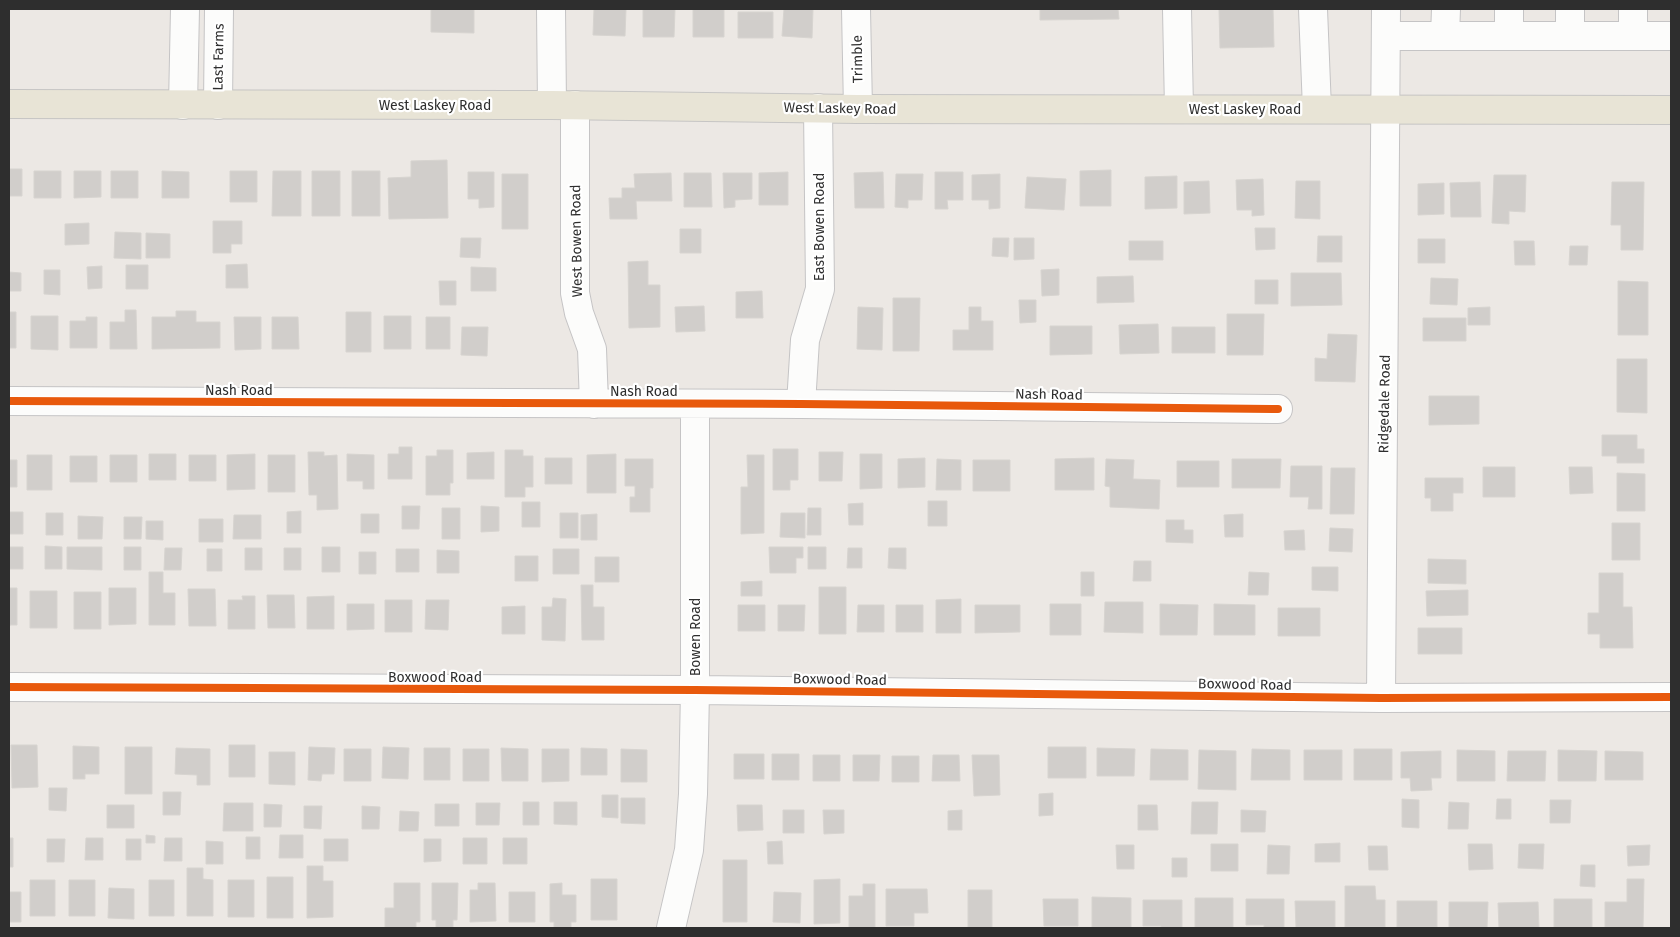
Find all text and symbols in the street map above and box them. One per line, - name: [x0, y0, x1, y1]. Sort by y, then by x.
- street label: Last Farms: [209, 23, 228, 91]
- street label: Trimble: [849, 35, 866, 83]
- street label: West Laskey Road: [379, 97, 491, 114]
- street label: West Laskey Road: [783, 99, 896, 118]
- street label: West Laskey Road: [1189, 101, 1301, 118]
- street label: East Bowen Road: [811, 173, 828, 281]
- street label: West Bowen Road: [567, 184, 586, 298]
- street label: Ridgedale Road: [1375, 354, 1394, 454]
- street label: Nash Road: [205, 382, 273, 399]
- street label: Nash Road: [610, 383, 678, 400]
- street label: Nash Road: [1015, 385, 1083, 404]
- street label: Bowen Road: [687, 598, 704, 676]
- street label: Boxwood Road: [388, 669, 482, 686]
- street label: Boxwood Road: [793, 670, 887, 689]
- street label: Boxwood Road: [1198, 675, 1292, 694]

